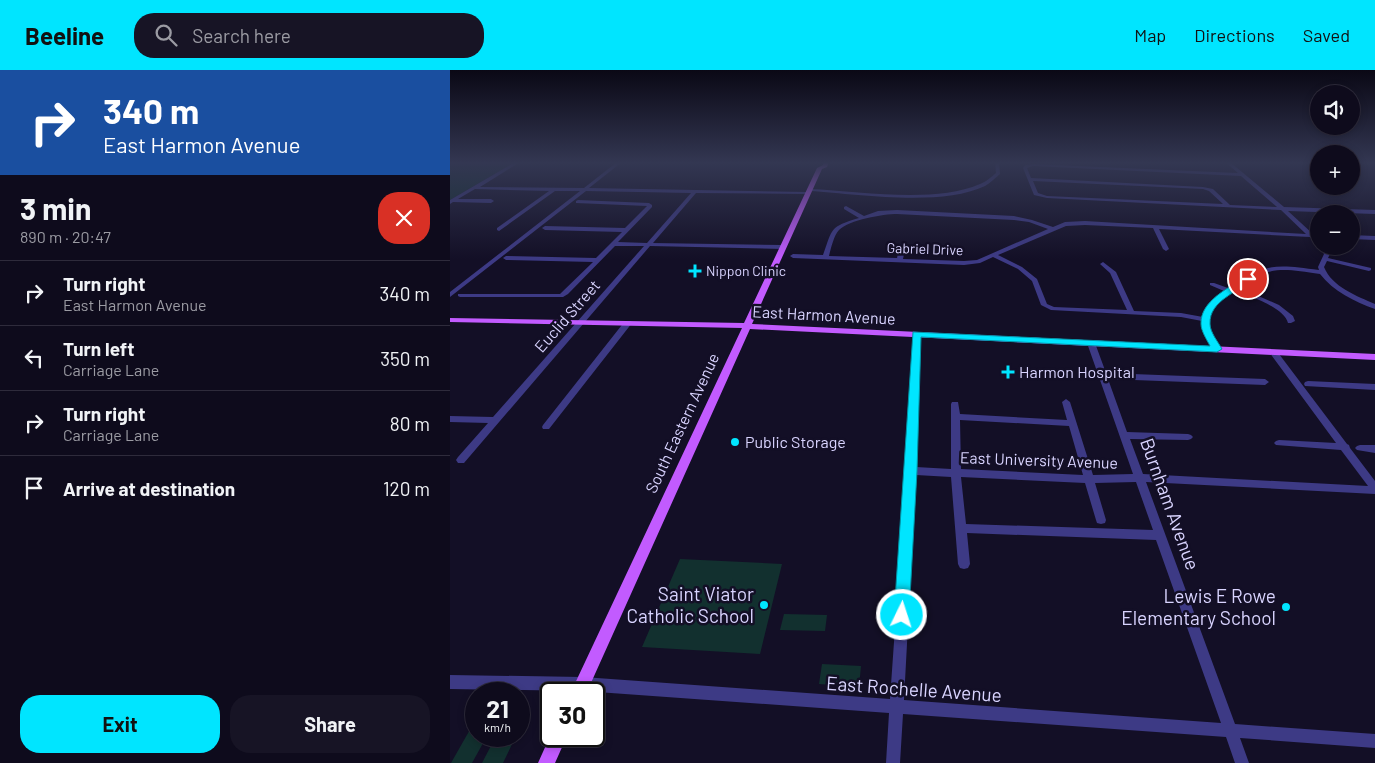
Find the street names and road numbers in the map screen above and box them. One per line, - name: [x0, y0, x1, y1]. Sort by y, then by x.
- street label: Gabriel Drive: [886, 239, 964, 258]
- street label: Euclid Street: [530, 275, 603, 356]
- street label: East Harmon Avenue: [752, 301, 896, 328]
- street label: South Eastern Avenue: [641, 350, 722, 496]
- street label: Burnham Avenue: [1136, 435, 1205, 573]
- street label: East University Avenue: [960, 447, 1118, 472]
- street label: East Rochelle Avenue: [825, 671, 1003, 706]

